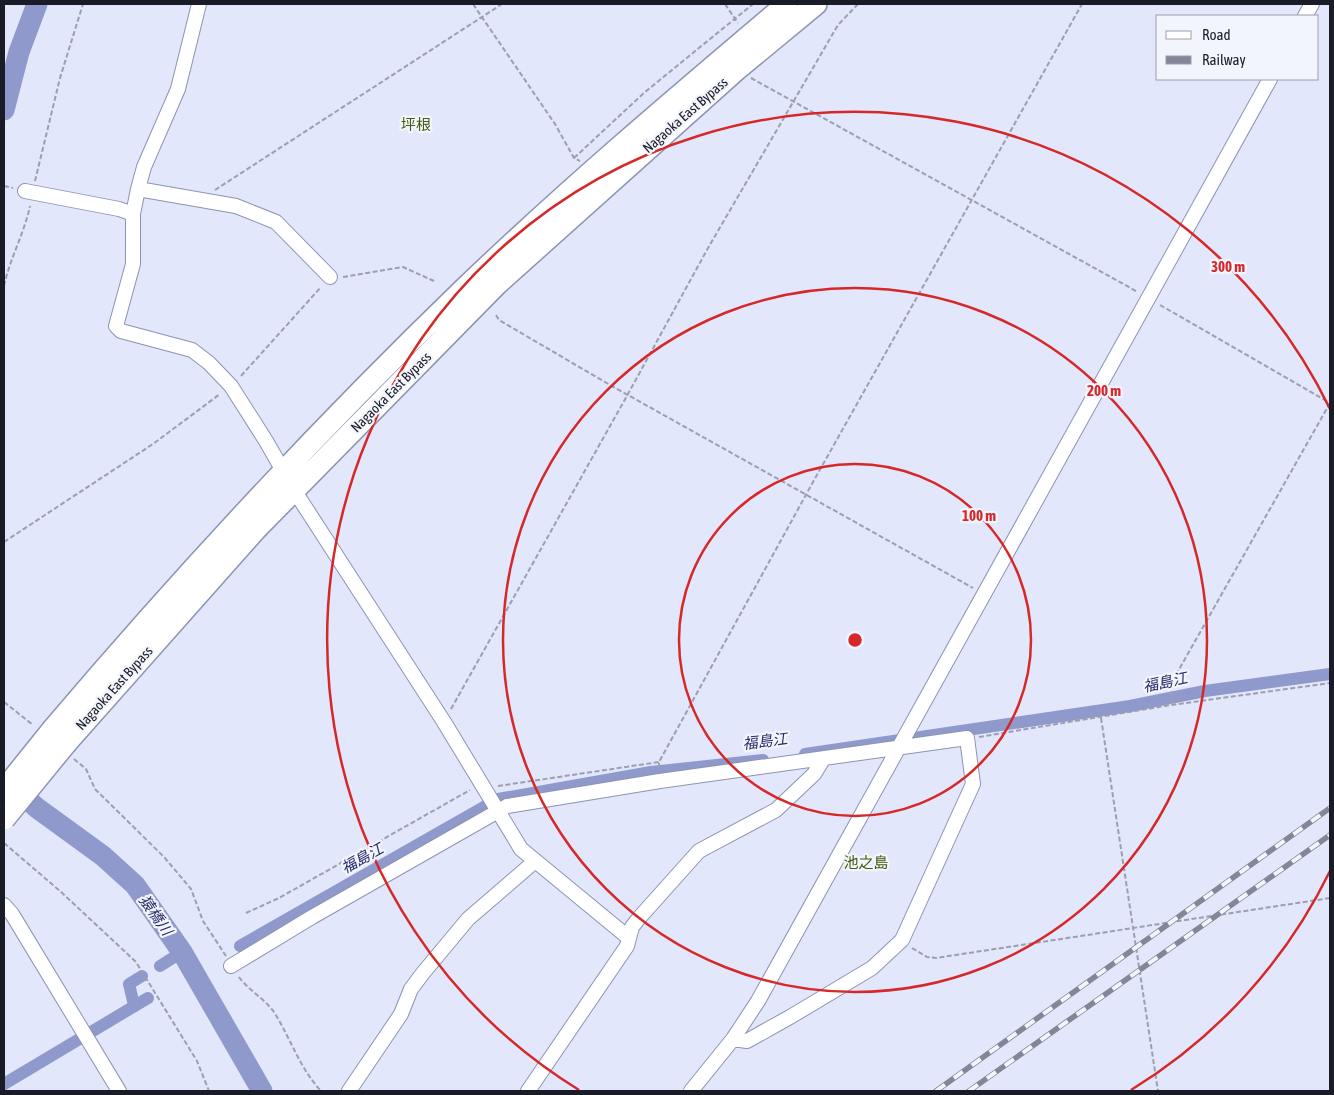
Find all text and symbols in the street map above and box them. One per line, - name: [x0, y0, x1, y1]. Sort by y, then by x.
- legend: [1156, 15, 1319, 80]
- text: Road: [1202, 26, 1231, 43]
- text: Railway: [1202, 51, 1246, 68]
- street label: Nagaoka East Bypass: [639, 74, 731, 156]
- district label: 坪根: [401, 116, 431, 133]
- text: 300 m: [1211, 258, 1245, 275]
- street label: Nagaoka East Bypass: [348, 348, 435, 435]
- text: 200 m: [1087, 382, 1121, 399]
- text: 100 m: [962, 507, 996, 524]
- centre of rings: [846, 631, 864, 649]
- street label: Nagaoka East Bypass: [72, 643, 156, 733]
- water label: 福島江: [1141, 669, 1191, 695]
- water label: 福島江: [742, 730, 790, 752]
- water label: 福島江: [338, 839, 388, 876]
- district label: 池之島: [843, 854, 889, 871]
- water label: 猿橋川: [136, 892, 177, 940]

